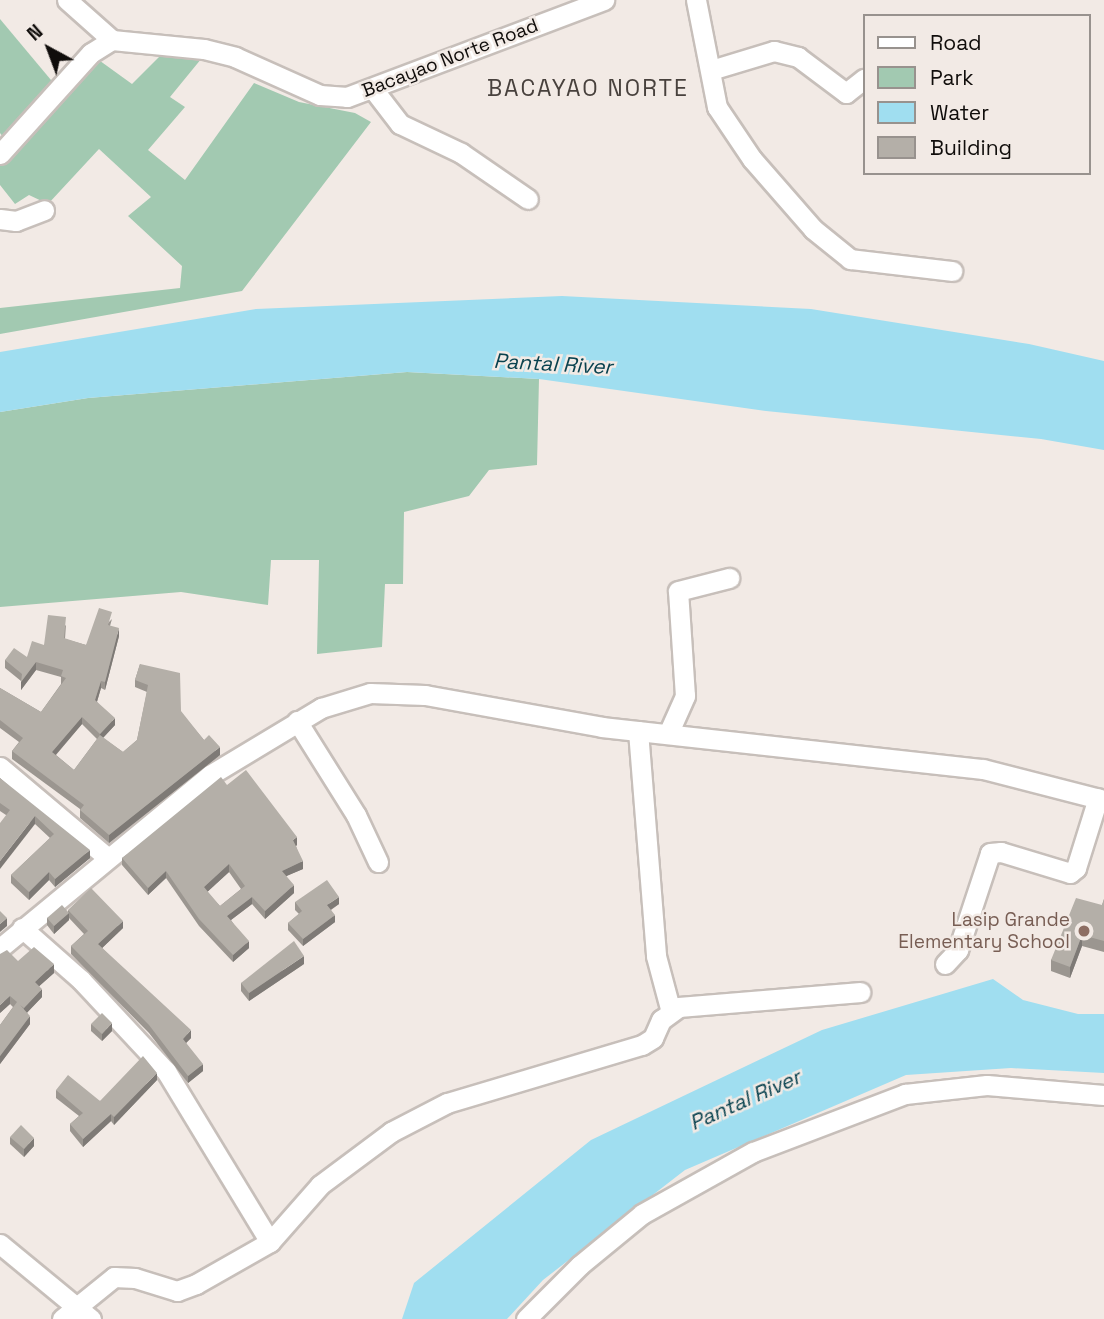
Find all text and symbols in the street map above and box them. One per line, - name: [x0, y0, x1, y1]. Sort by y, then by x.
- north arrow: [14, 14, 84, 84]
- street label: Bacayao Norte Road: [359, 14, 541, 102]
- legend: [862, 14, 1090, 175]
- text: N: [22, 19, 48, 46]
- text: Road: [930, 29, 982, 56]
- text: Park: [930, 64, 974, 91]
- district label: BACAYAO NORTE: [489, 74, 687, 102]
- text: Water: [930, 99, 989, 126]
- text: Building: [930, 134, 1012, 161]
- water label: Pantal River: [493, 348, 613, 380]
- place label: Lasip Grande Elementary School: [898, 909, 1070, 953]
- marker: Lasip Grande Elementary School: [1076, 923, 1092, 939]
- water label: Pantal River: [686, 1064, 804, 1136]

